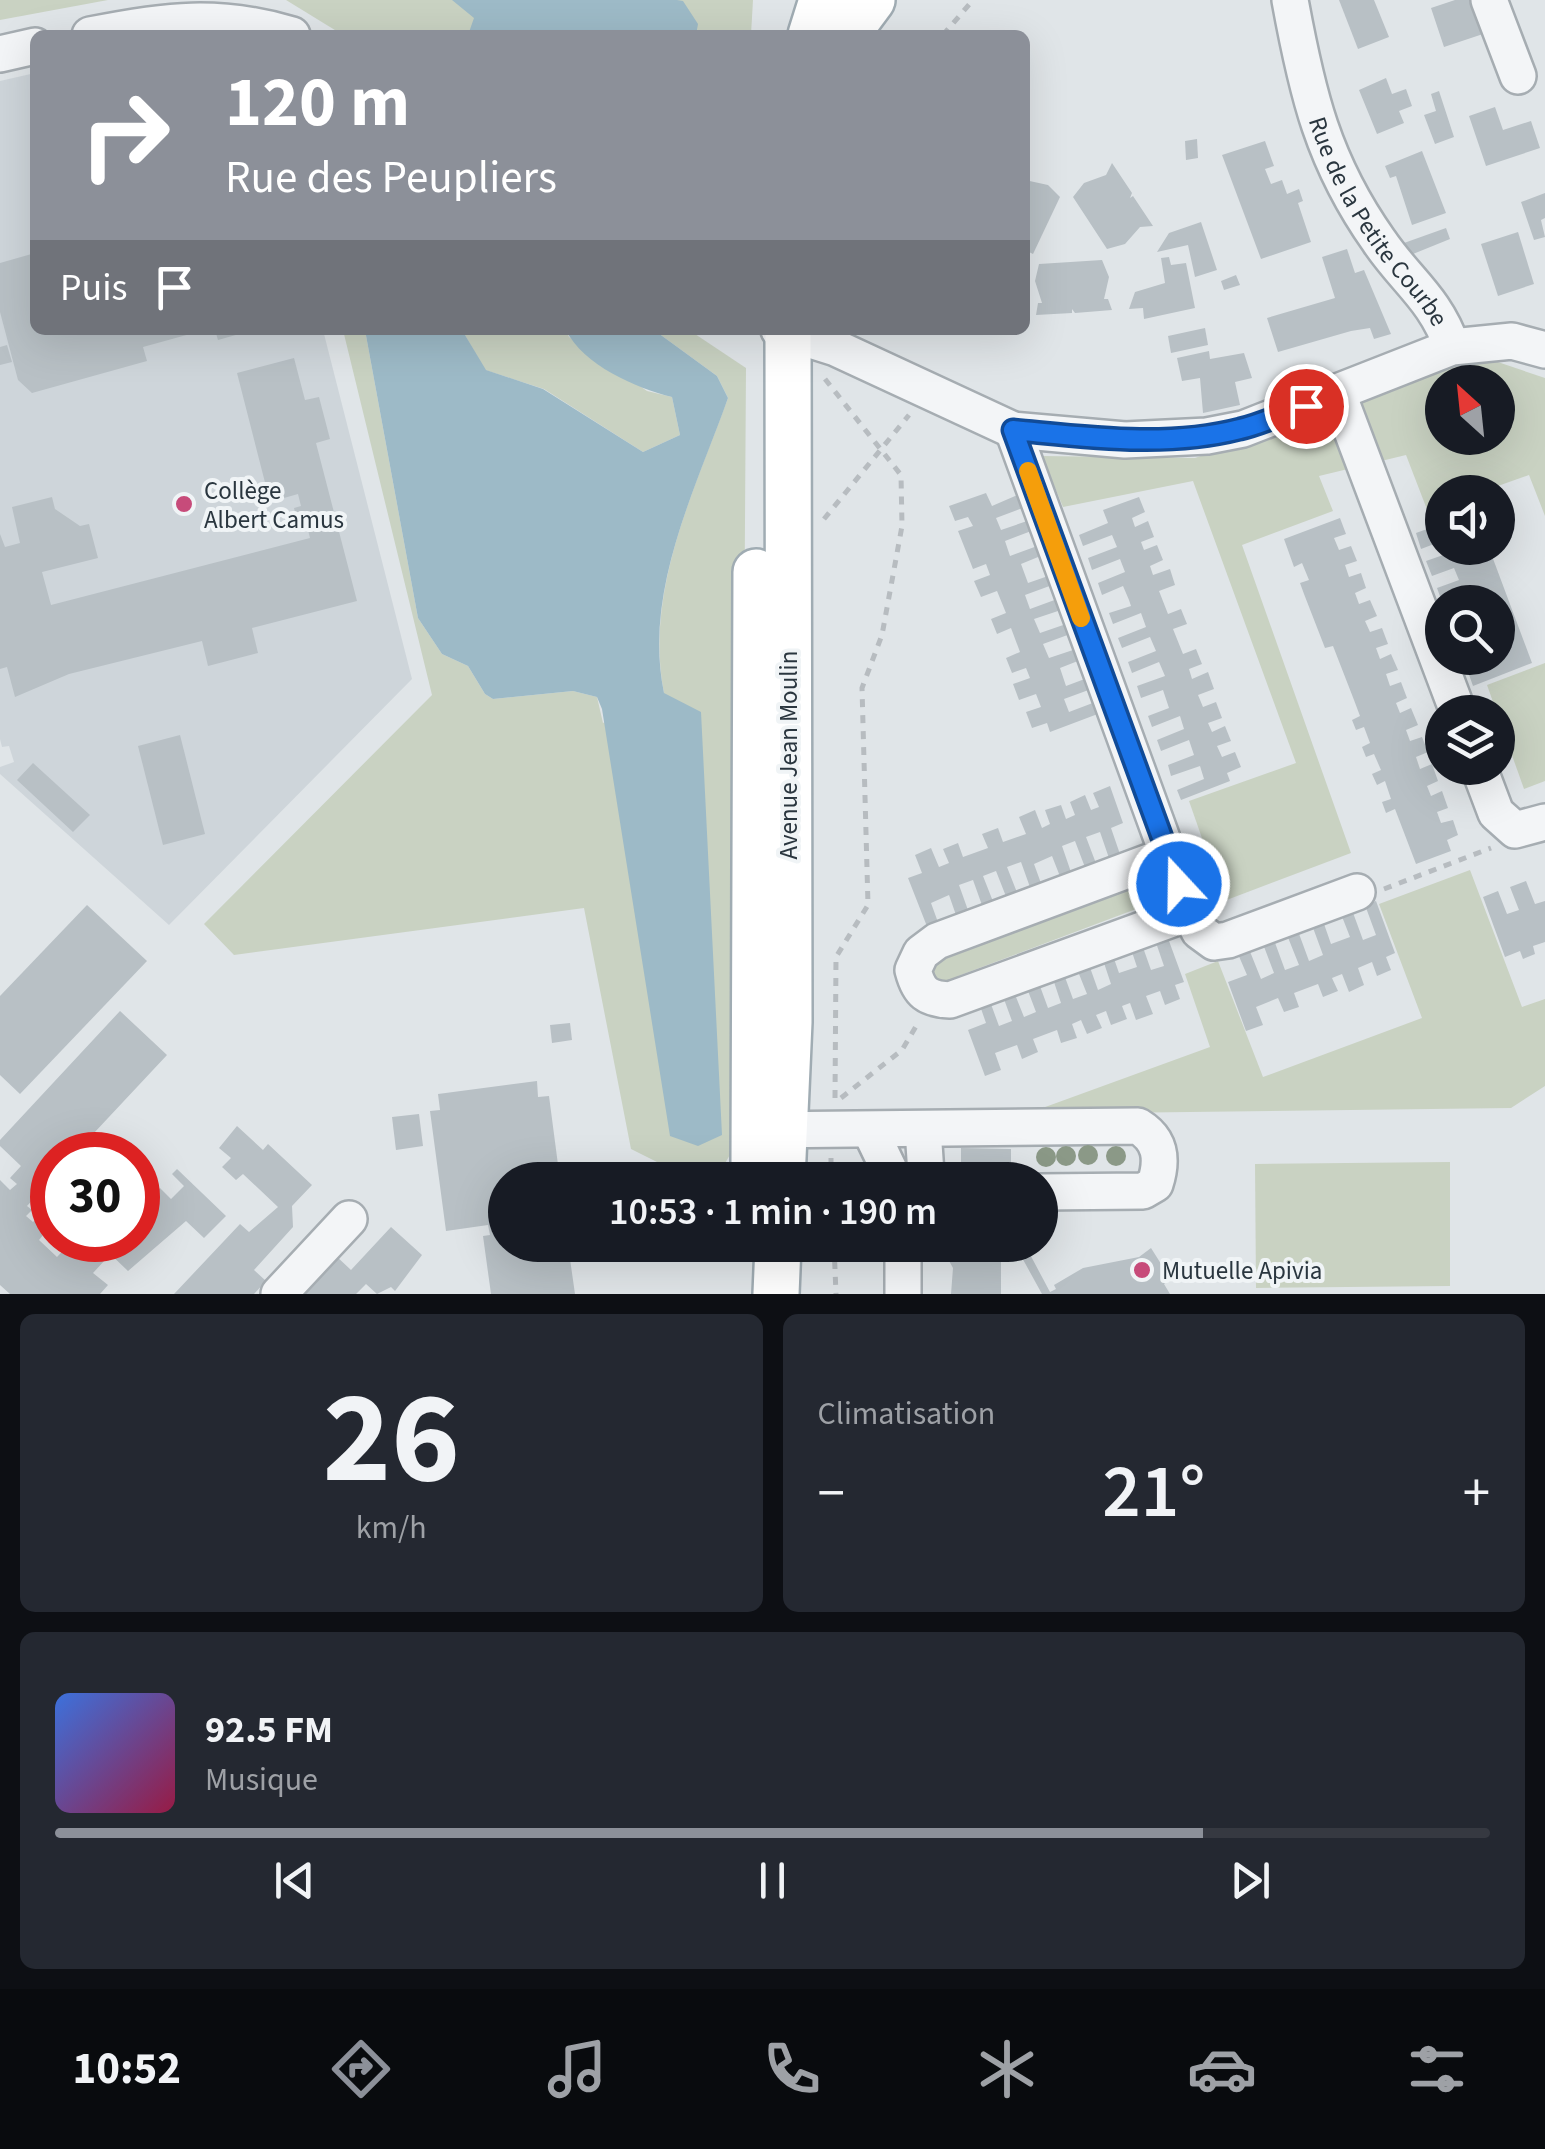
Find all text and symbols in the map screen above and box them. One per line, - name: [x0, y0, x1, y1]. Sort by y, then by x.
- text: 120 m: [225, 53, 410, 153]
- icon: right: [60, 70, 190, 200]
- street label: Rue de la Petite Courbe: [1299, 112, 1457, 333]
- text: Rue des Peupliers: [225, 146, 557, 210]
- icon: arrive: [147, 260, 202, 315]
- text: Puis: [60, 261, 127, 315]
- pin: [1264, 364, 1349, 449]
- north arrow: [1425, 365, 1515, 455]
- map controls: [1425, 365, 1515, 785]
- icon: arrive: [1279, 379, 1334, 434]
- place label: Collège Albert Camus: [204, 473, 344, 538]
- button: sound: [1425, 475, 1515, 565]
- marker: Collège Albert Camus: [173, 493, 195, 515]
- button: search: [1425, 585, 1515, 675]
- street label: Avenue Jean Moulin: [771, 651, 807, 859]
- button: layers: [1425, 695, 1515, 785]
- position arrow: [1127, 832, 1231, 936]
- speed limit sign: 30: [30, 1132, 160, 1262]
- text: 10:53 · 1 min · 190 m: [609, 1185, 937, 1239]
- place label: Mutuelle Apivia: [1162, 1253, 1322, 1289]
- marker: Mutuelle Apivia: [1131, 1259, 1153, 1281]
- text: 26: [323, 1347, 460, 1532]
- text: Climatisation: [818, 1391, 995, 1437]
- text: 21°: [1102, 1439, 1205, 1546]
- text: −: [818, 1455, 845, 1533]
- text: +: [1463, 1455, 1490, 1533]
- text: km/h: [356, 1505, 427, 1551]
- text: 92.5 FM: [205, 1703, 333, 1757]
- text: Musique: [205, 1757, 318, 1803]
- icon: previous: [267, 1853, 322, 1908]
- icon: pause: [745, 1853, 800, 1908]
- icon: next: [1223, 1853, 1278, 1908]
- icon: directions: [326, 2034, 396, 2104]
- icon: music: [542, 2034, 612, 2104]
- icon: phone: [757, 2034, 827, 2104]
- icon: climate: [972, 2034, 1042, 2104]
- icon: car: [1187, 2034, 1257, 2104]
- icon: filters: [1402, 2034, 1472, 2104]
- text: 10:52: [73, 2037, 181, 2101]

